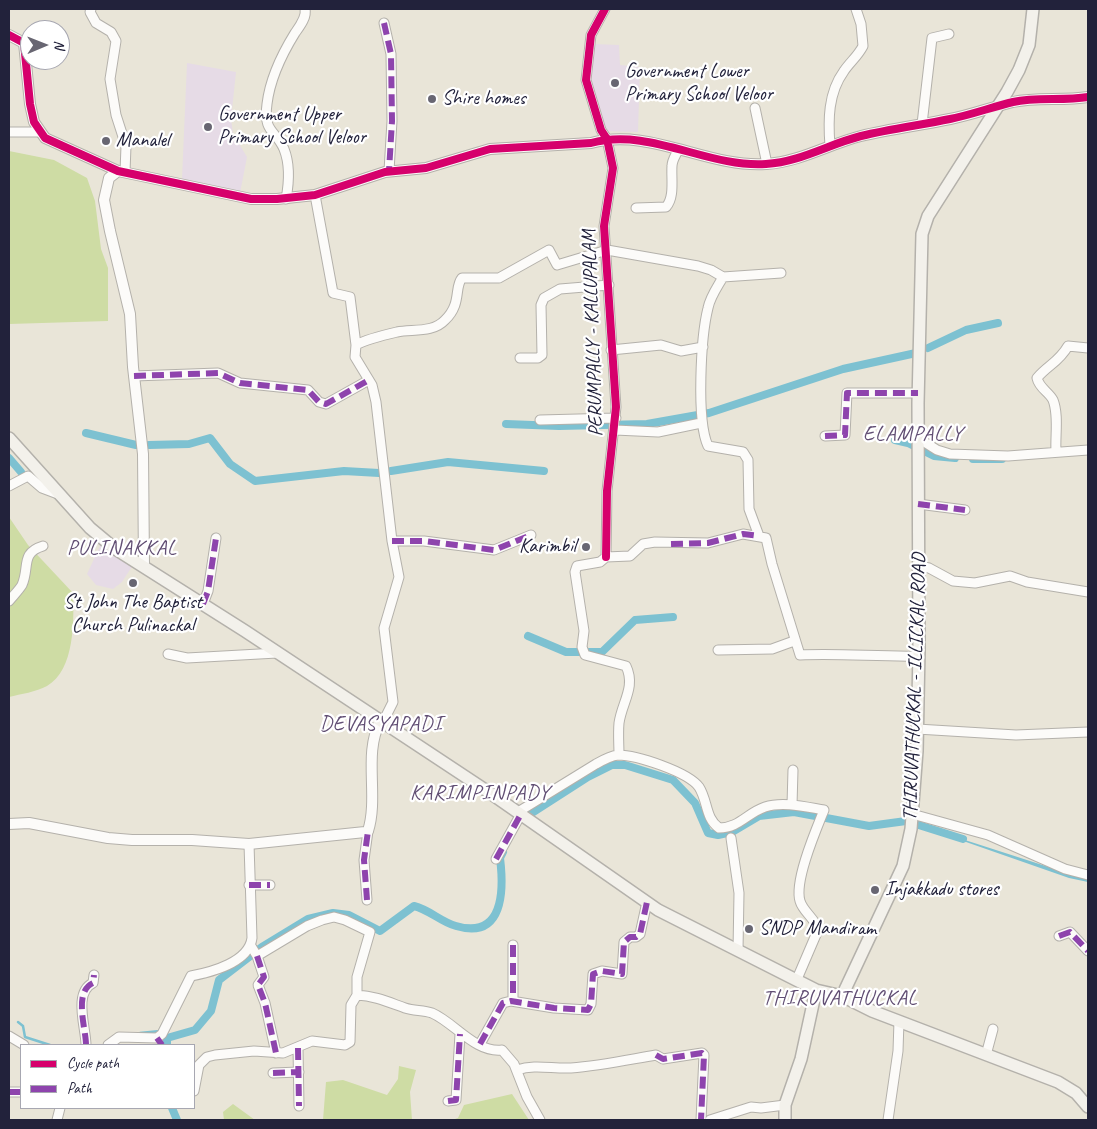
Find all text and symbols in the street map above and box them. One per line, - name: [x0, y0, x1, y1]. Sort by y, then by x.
- north arrow: [20, 20, 70, 70]
- text: N: [51, 40, 68, 49]
- place label: Government Lower Primary School Veloor: [625, 60, 773, 107]
- marker: Government Lower Primary School Veloor: [609, 77, 621, 89]
- place label: Shire homes: [442, 87, 526, 111]
- marker: Shire homes: [426, 93, 438, 105]
- place label: Government Upper Primary School Veloor: [218, 103, 366, 150]
- marker: Government Upper Primary School Veloor: [202, 121, 214, 133]
- place label: Manalel: [116, 129, 169, 153]
- marker: Manalel: [100, 135, 112, 147]
- street label: PERUMPALLY - KALLUPALAM: [577, 229, 609, 437]
- district label: ELAMPALLY: [862, 421, 964, 447]
- district label: PULINAKKAL: [66, 535, 178, 561]
- place label: Karimbil: [519, 535, 576, 559]
- marker: Karimbil: [580, 541, 592, 553]
- street label: THIRUVATHUCKAL - ILLICKAL ROAD: [898, 553, 932, 821]
- marker: St John The Baptist Church Pulinackal: [127, 577, 139, 589]
- place label: St John The Baptist Church Pulinackal: [64, 591, 202, 638]
- district label: DEVASYAPADI: [318, 711, 444, 737]
- district label: KARIMPINPADY: [409, 780, 551, 806]
- place label: Injakkadu stores: [885, 878, 998, 902]
- marker: Injakkadu stores: [869, 884, 881, 896]
- place label: SNDP Mandiram: [759, 917, 876, 941]
- marker: SNDP Mandiram: [743, 923, 755, 935]
- district label: THIRUVATHUCKAL: [761, 985, 919, 1011]
- legend: [20, 1044, 195, 1109]
- text: Cycle path: [67, 1054, 119, 1073]
- text: Path: [67, 1079, 92, 1098]

